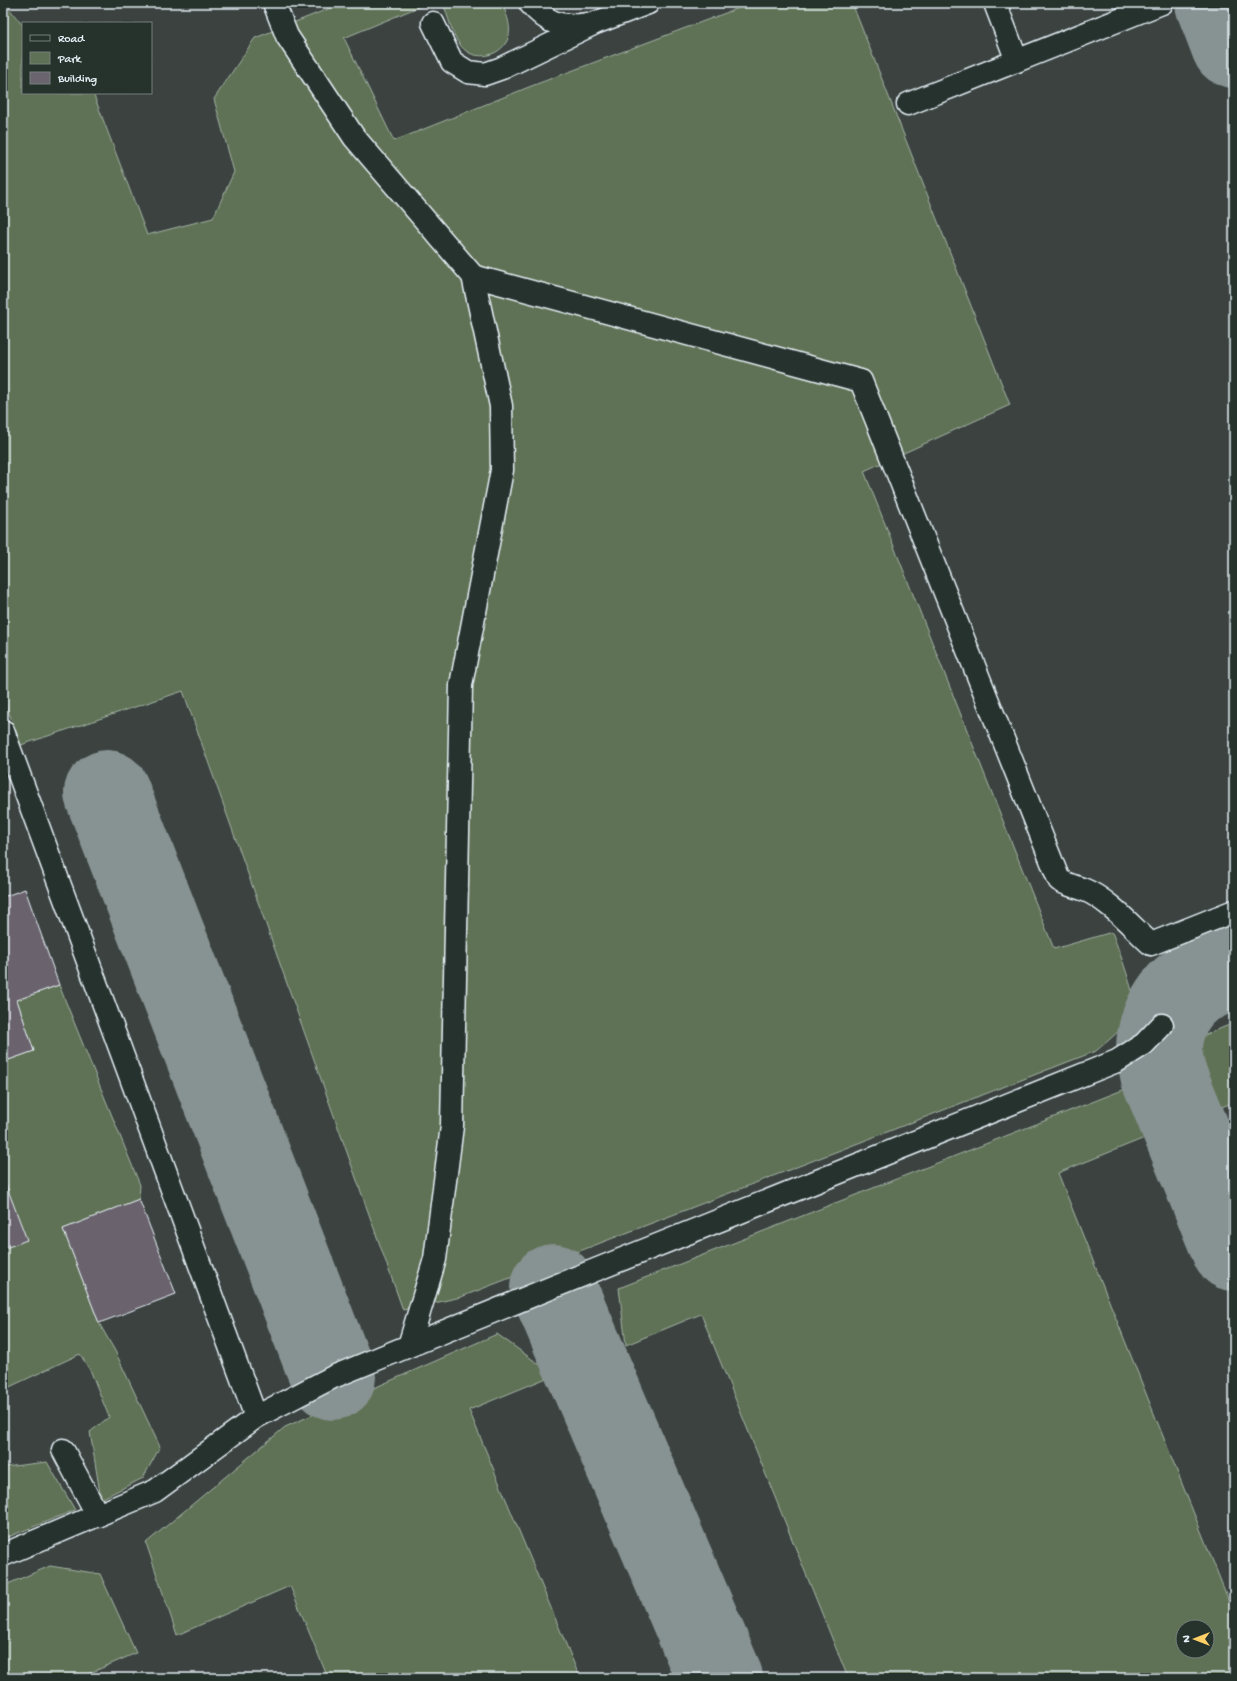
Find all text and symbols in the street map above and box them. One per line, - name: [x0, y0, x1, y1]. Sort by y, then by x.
- legend: [22, 22, 152, 94]
- text: Road: [58, 33, 85, 47]
- text: Park: [57, 53, 83, 67]
- text: Building: [57, 73, 97, 87]
- north arrow: [1175, 1619, 1215, 1659]
- text: N: [1181, 1635, 1193, 1643]

